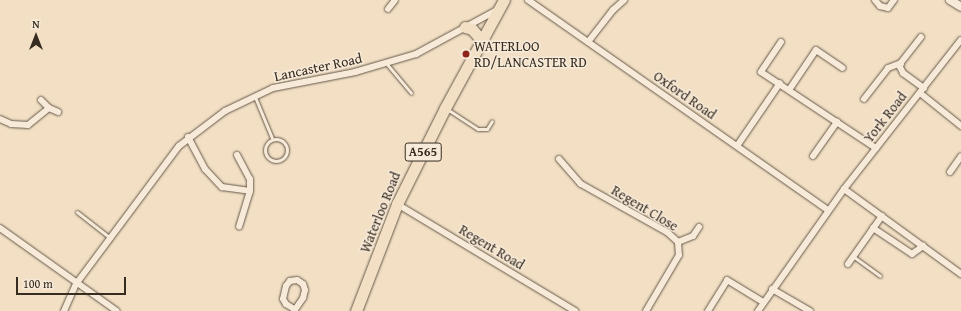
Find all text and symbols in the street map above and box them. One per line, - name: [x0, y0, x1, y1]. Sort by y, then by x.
- north arrow: [16, 16, 56, 56]
- text: N: [32, 16, 40, 32]
- place label: WATERLOO RD/LANCASTER RD: [474, 38, 587, 70]
- street label: Lancaster Road: [273, 49, 363, 85]
- marker: WATERLOO RD/LANCASTER RD: [461, 49, 471, 59]
- street label: Oxford Road: [650, 67, 720, 123]
- street label: York Road: [860, 88, 910, 146]
- road number: A565: [404, 141, 442, 163]
- street label: Waterloo Road: [356, 169, 404, 255]
- street label: Regent Close: [609, 182, 681, 234]
- street label: Regent Road: [456, 221, 528, 273]
- scale bar: [18, 269, 128, 295]
- text: 100 m: [23, 275, 53, 292]

